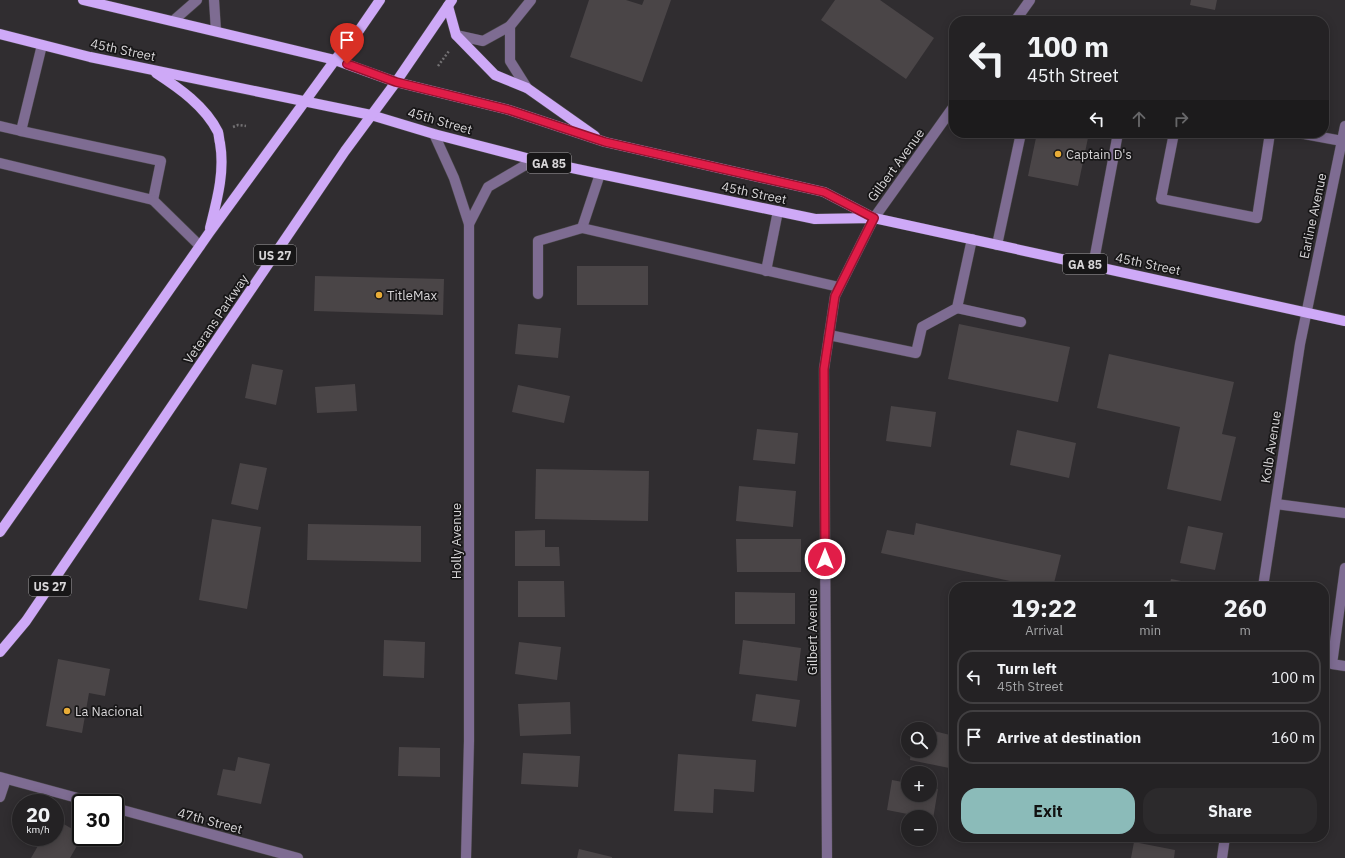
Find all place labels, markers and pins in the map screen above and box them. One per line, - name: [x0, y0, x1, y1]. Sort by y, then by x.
- pin: [330, 23, 364, 64]
- place label: Captain D's: [1066, 146, 1132, 163]
- marker: Captain D's: [1053, 149, 1063, 159]
- place label: TitleMax: [387, 287, 437, 304]
- marker: TitleMax: [374, 290, 384, 300]
- place label: La Nacional: [75, 703, 143, 720]
- marker: La Nacional: [62, 706, 72, 716]

